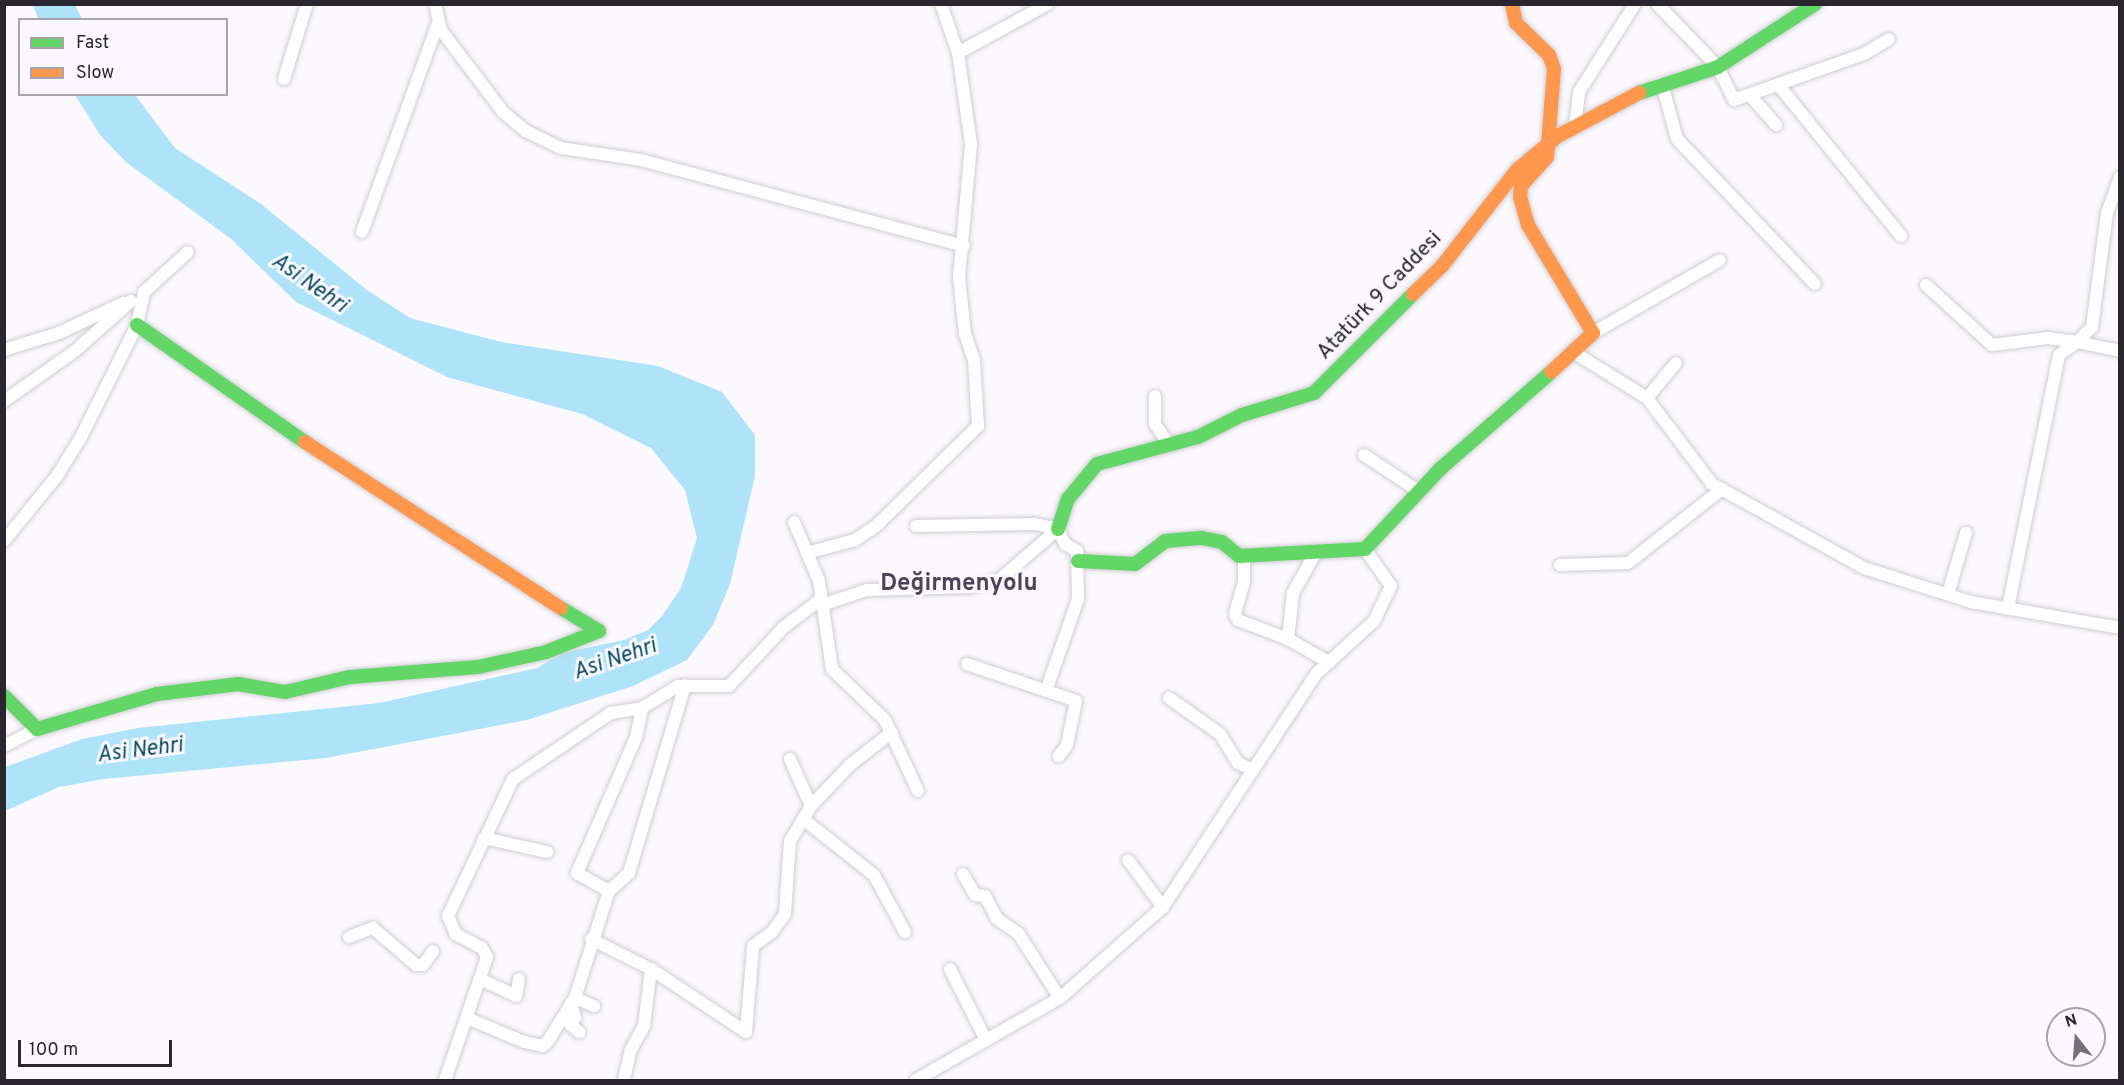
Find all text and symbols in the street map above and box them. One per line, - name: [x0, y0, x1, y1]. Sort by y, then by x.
- legend: [18, 18, 228, 96]
- text: Fast: [76, 32, 109, 55]
- text: Slow: [76, 62, 114, 85]
- street label: Atatürk 9 Caddesi: [1312, 227, 1448, 365]
- water label: Asi Nehri: [266, 248, 352, 320]
- district label: Değirmenyolu: [880, 571, 1038, 599]
- water label: Asi Nehri: [570, 633, 660, 687]
- water label: Asi Nehri: [96, 733, 184, 769]
- north arrow: [2046, 1007, 2106, 1067]
- text: N: [2063, 1010, 2080, 1033]
- scale bar: [21, 1028, 176, 1066]
- text: 100 m: [29, 1039, 78, 1062]

